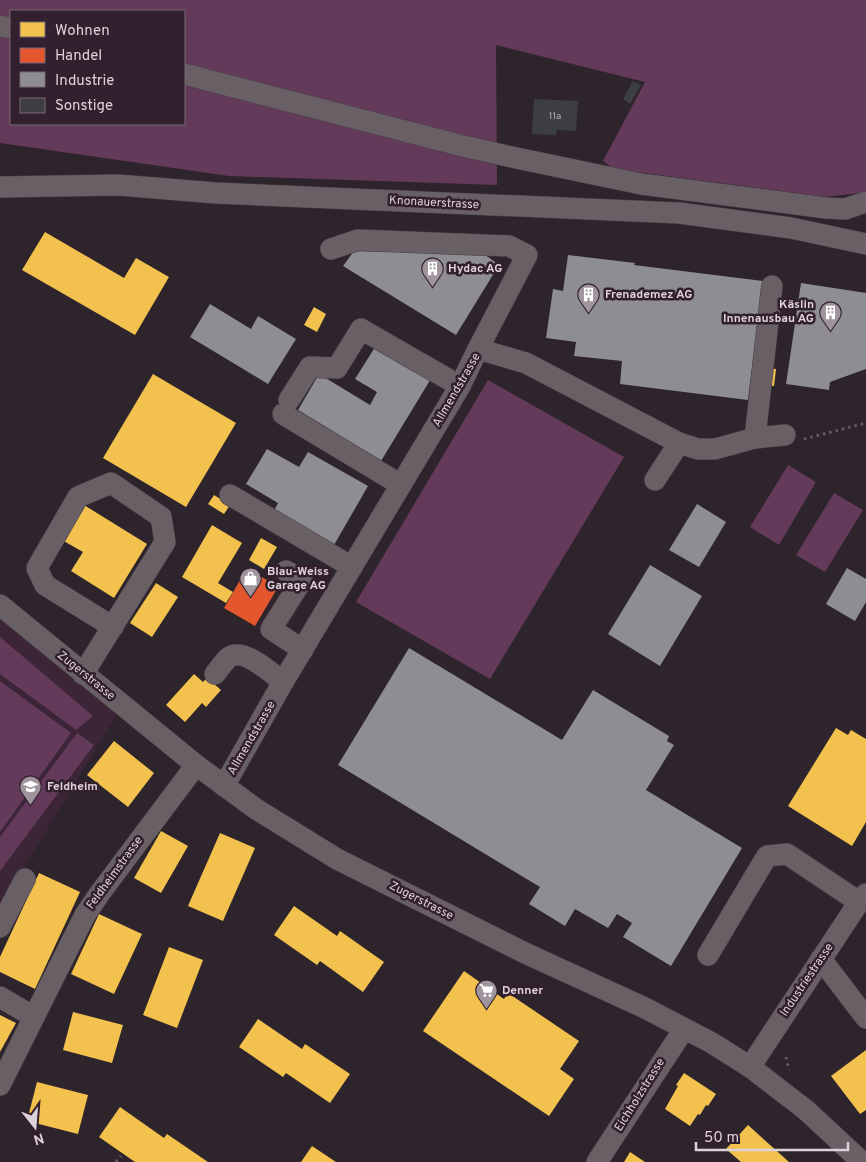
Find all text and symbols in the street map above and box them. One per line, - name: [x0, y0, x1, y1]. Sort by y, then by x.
- legend: [10, 10, 185, 125]
- text: Wohnen: [55, 22, 110, 41]
- text: Handel: [55, 47, 102, 66]
- text: Industrie: [55, 72, 114, 91]
- text: Sonstige: [55, 97, 113, 116]
- house number: 11a: [549, 110, 561, 123]
- street label: Knonauerstrasse: [388, 193, 480, 213]
- building icon: Hydac AG: [420, 257, 444, 288]
- place label: Hydac AG: [448, 261, 502, 277]
- building icon: Frenademez AG: [577, 283, 601, 314]
- place label: Frenademez AG: [605, 287, 692, 303]
- place label: Käslin Innenausbau AG: [723, 297, 814, 327]
- building icon: Käslin Innenausbau AG: [818, 300, 842, 331]
- street label: Allmendstrasse: [429, 350, 485, 430]
- place label: Blau-Weiss Garage AG: [267, 564, 329, 594]
- shop icon: Blau-Weiss Garage AG: [239, 567, 263, 598]
- street label: Zugerstrasse: [54, 648, 118, 704]
- street label: Allmendstrasse: [224, 698, 280, 778]
- school or university icon: Feldheim: [19, 775, 43, 806]
- place label: Feldheim: [47, 779, 98, 795]
- street label: Feldheimstrasse: [83, 833, 147, 913]
- street label: Zugerstrasse: [386, 878, 456, 924]
- street label: Industriestrasse: [777, 940, 837, 1020]
- supermarket icon: Denner: [474, 979, 498, 1010]
- place label: Denner: [502, 983, 543, 999]
- street label: Eichholzstrasse: [611, 1055, 669, 1135]
- north arrow: [10, 1102, 60, 1152]
- scale bar: [696, 1120, 848, 1152]
- text: N: [31, 1128, 46, 1148]
- text: 50 m: [704, 1129, 739, 1148]

